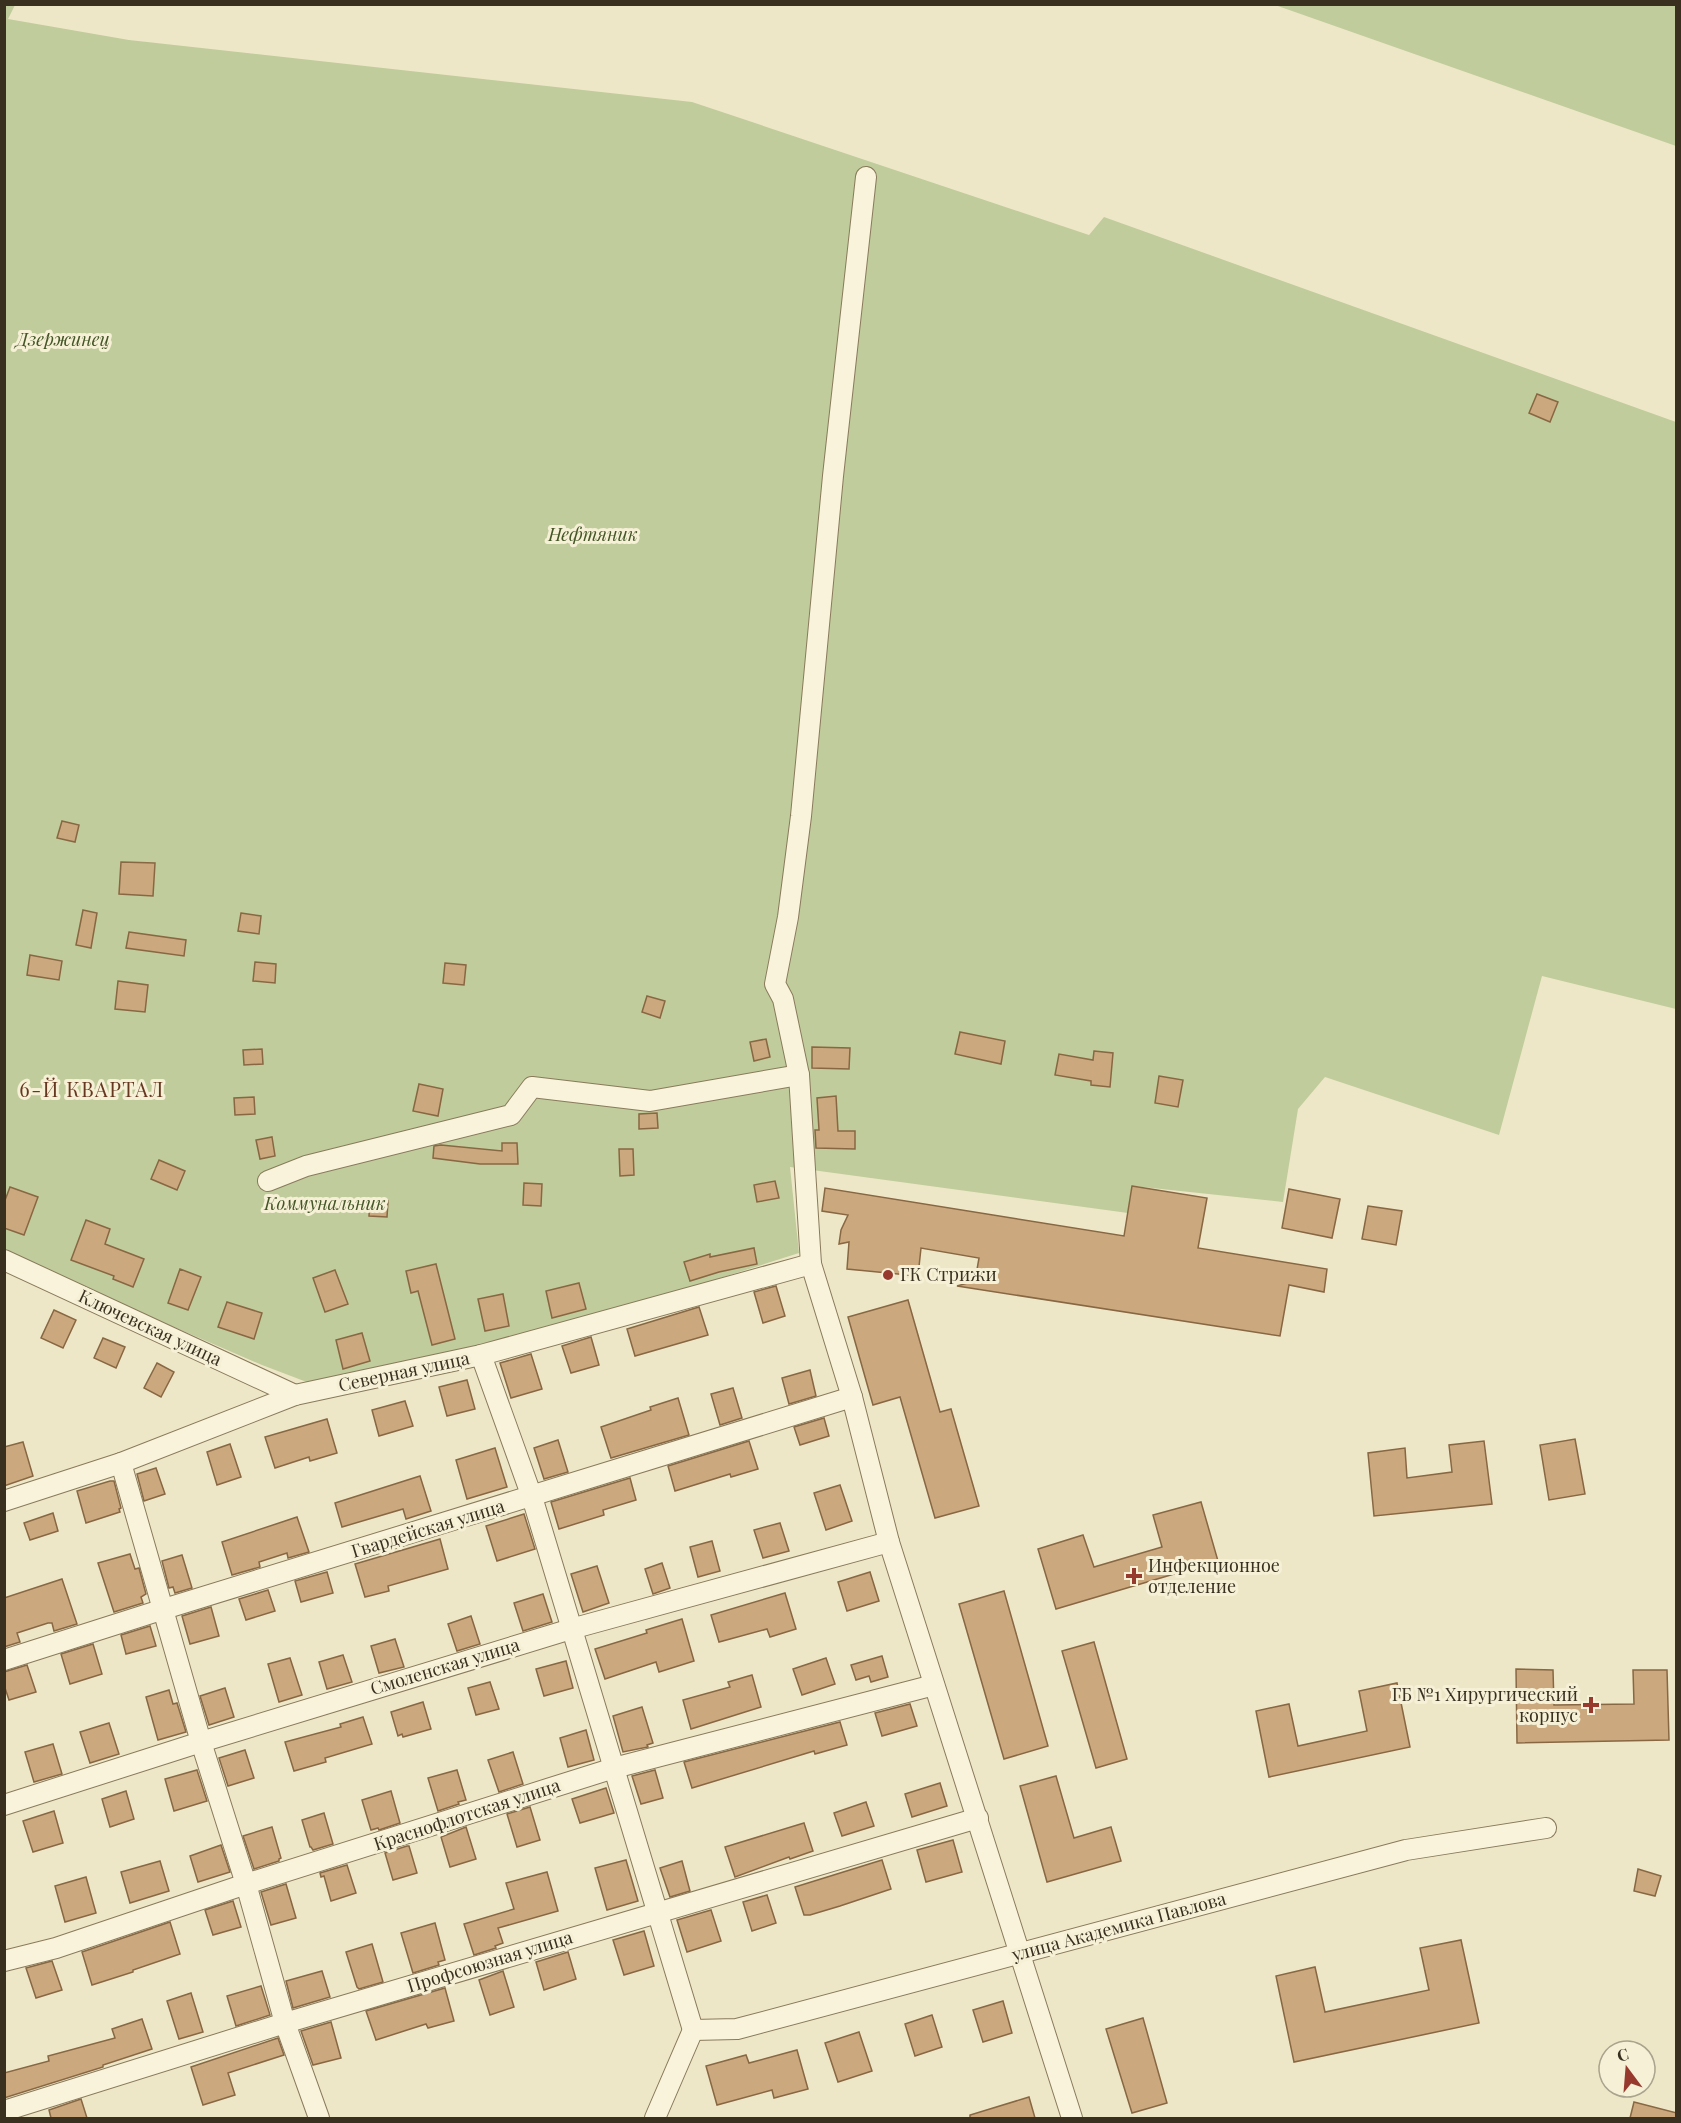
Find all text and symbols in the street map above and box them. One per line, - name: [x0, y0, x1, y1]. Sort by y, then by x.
- park label: Дзержинец: [13, 327, 110, 351]
- park label: Нефтяник: [547, 522, 638, 546]
- district label: 6-Й КВАРТАЛ: [19, 1075, 165, 1102]
- park label: Коммунальник: [263, 1191, 386, 1215]
- place label: ГК Стрижи: [900, 1262, 997, 1286]
- marker: ГК Стрижи: [881, 1268, 895, 1282]
- street label: Ключевская улица: [75, 1283, 226, 1371]
- street label: Северная улица: [336, 1345, 472, 1397]
- street label: Гвардейская улица: [348, 1493, 507, 1563]
- place label: Инфекционное отделение: [1148, 1553, 1280, 1598]
- marker: Инфекционное отделение: [1125, 1567, 1143, 1585]
- street label: Смоленская улица: [367, 1632, 522, 1700]
- place label: ГБ №1 Хирургический корпус: [1392, 1682, 1578, 1727]
- marker: ГБ №1 Хирургический корпус: [1582, 1696, 1600, 1714]
- street label: Краснофлотская улица: [370, 1773, 563, 1856]
- street label: улица Академика Павлова: [1008, 1886, 1228, 1966]
- street label: Профсоюзная улица: [404, 1924, 575, 1998]
- north arrow: [1597, 2039, 1657, 2099]
- text: С: [1614, 2042, 1631, 2066]

